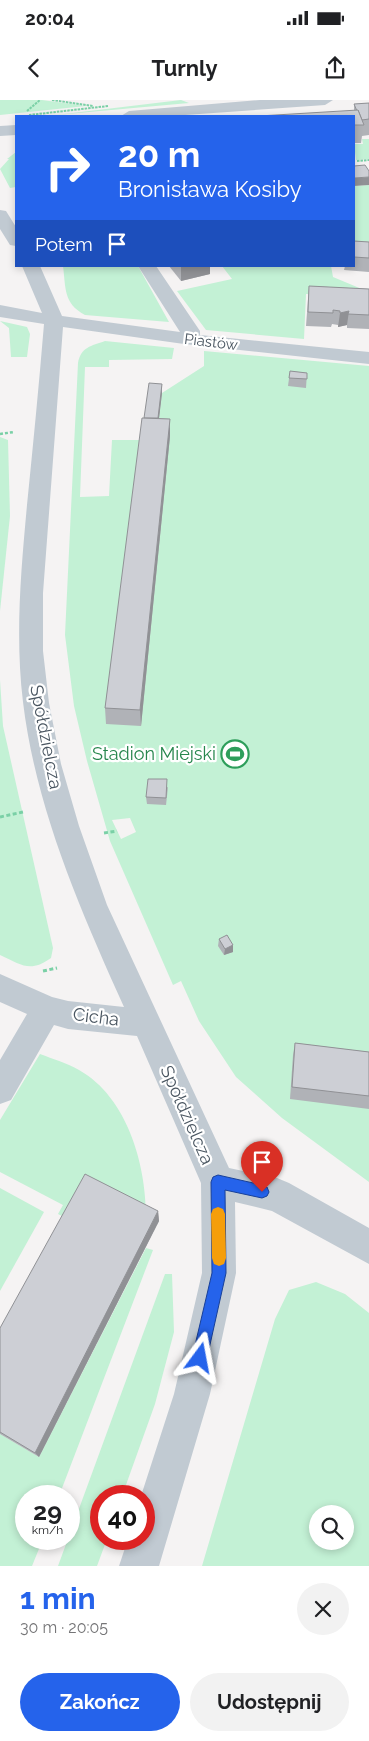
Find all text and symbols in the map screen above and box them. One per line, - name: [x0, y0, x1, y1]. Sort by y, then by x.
- text: 20:04: [25, 7, 75, 29]
- icon: back: [20, 54, 48, 82]
- icon: share: [321, 54, 349, 82]
- text: Turnly: [151, 55, 218, 81]
- text: 20 m: [118, 134, 200, 175]
- icon: right: [35, 135, 100, 200]
- text: Bronisława Kosiby: [118, 176, 302, 202]
- icon: arrive: [103, 230, 131, 258]
- text: Potem: [35, 233, 93, 255]
- street label: Piastów: [183, 330, 239, 354]
- street label: Spółdzielcza: [26, 683, 67, 791]
- sports icon: Stadion Miejski: [220, 739, 250, 769]
- place label: Stadion Miejski: [92, 743, 216, 764]
- street label: Cicha: [72, 1003, 120, 1030]
- street label: Spółdzielcza: [156, 1062, 219, 1167]
- pin: [241, 1141, 283, 1192]
- icon: arrive: [248, 1148, 276, 1176]
- position arrow: [173, 1331, 225, 1383]
- speed limit sign: 40: [90, 1485, 155, 1550]
- text: 29: [33, 1496, 62, 1526]
- map controls: [309, 1505, 354, 1550]
- button: search: [309, 1505, 354, 1550]
- text: km/h: [32, 1523, 63, 1537]
- text: 1 min: [20, 1581, 96, 1616]
- button: close: [297, 1583, 349, 1635]
- text: 30 m · 20:05: [20, 1618, 108, 1637]
- button: Zakończ: [20, 1673, 180, 1731]
- button: Udostępnij: [190, 1673, 349, 1731]

